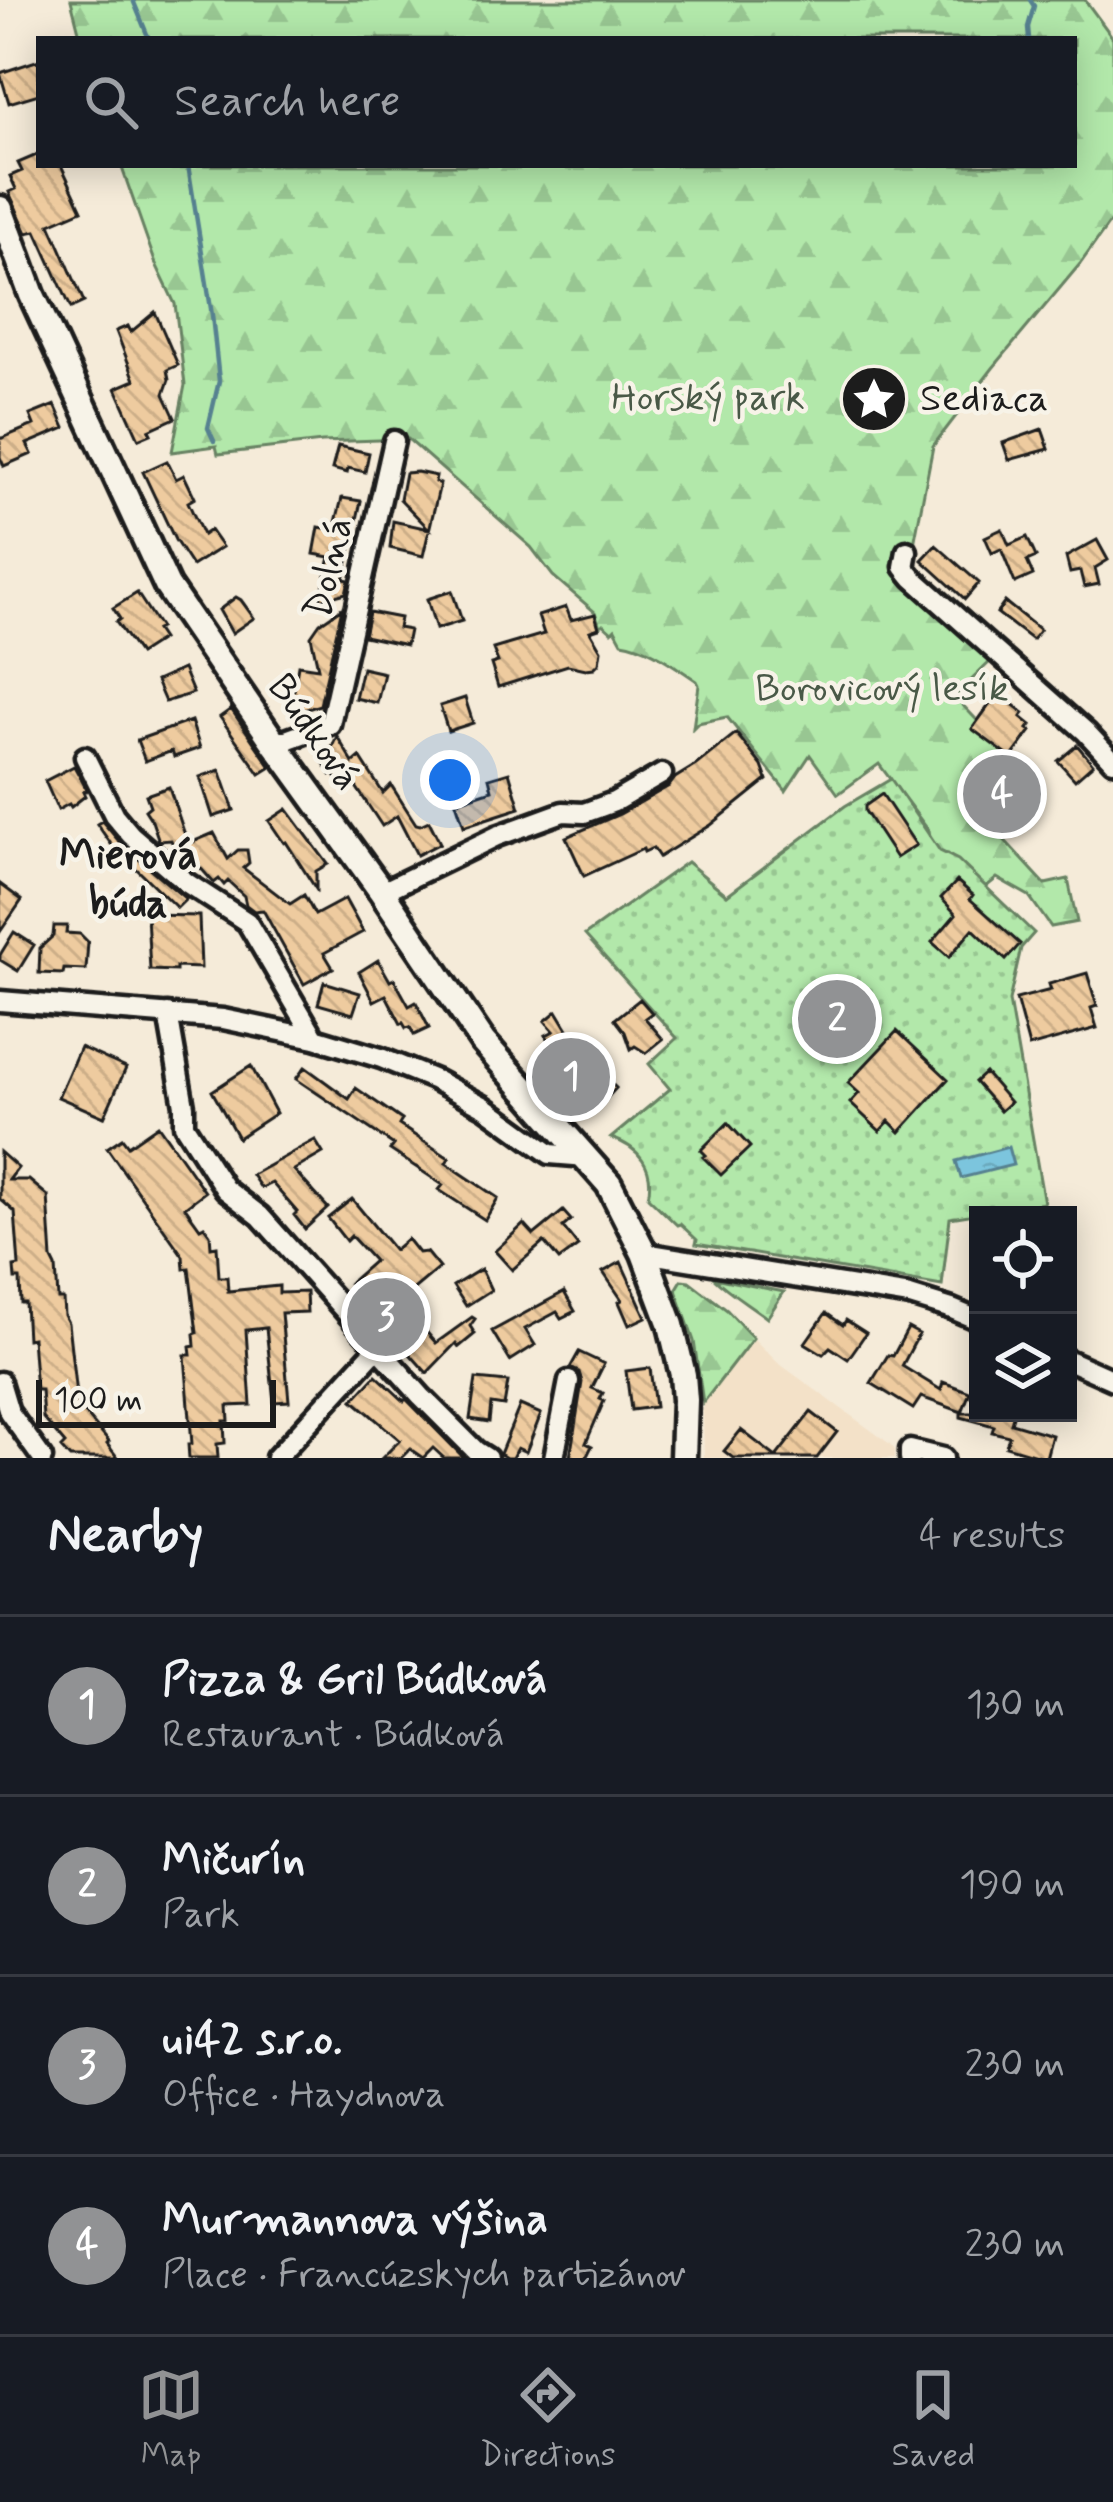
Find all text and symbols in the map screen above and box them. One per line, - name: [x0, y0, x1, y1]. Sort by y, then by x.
- search box: [36, 36, 1077, 168]
- icon: search: [78, 69, 144, 135]
- text: Search here: [174, 73, 401, 132]
- place icon: Sediaca: [839, 364, 909, 434]
- park label: Horský park: [611, 373, 805, 424]
- place label: Sediaca: [920, 374, 1048, 425]
- street label: Dolná: [294, 512, 366, 624]
- park label: Borovicový lesík: [755, 664, 1009, 715]
- street label: Búdková: [255, 665, 371, 801]
- pin: 4: [963, 749, 1041, 839]
- your location: [420, 750, 480, 810]
- district label: Mierová búda: [59, 829, 197, 932]
- pin: 2: [798, 974, 876, 1064]
- pin: 1: [532, 1032, 610, 1122]
- map controls: [969, 1206, 1077, 1422]
- button: locate: [969, 1206, 1077, 1314]
- pin: 3: [347, 1272, 425, 1362]
- button: layers: [969, 1314, 1077, 1422]
- scale bar: [36, 1374, 276, 1427]
- text: 100 m: [54, 1379, 143, 1423]
- text: Nearby: [48, 1503, 203, 1569]
- text: 4 results: [919, 1511, 1065, 1562]
- text: Pizza & Gril Búdková: [162, 1651, 547, 1710]
- text: 1: [78, 1680, 96, 1731]
- text: 130 m: [966, 1680, 1065, 1731]
- text: Restaurant · Búdková: [162, 1710, 504, 1761]
- text: Mičurín: [162, 1831, 305, 1890]
- text: 2: [77, 1860, 97, 1911]
- text: 190 m: [959, 1860, 1065, 1911]
- text: Park: [162, 1890, 240, 1941]
- text: ui42 s.r.o.: [162, 2011, 342, 2070]
- text: 3: [78, 2040, 96, 2091]
- text: 230 m: [964, 2040, 1065, 2091]
- text: Office · Haydnova: [162, 2070, 445, 2121]
- text: Murmannova výšina: [162, 2191, 548, 2250]
- text: 4: [76, 2220, 98, 2271]
- text: 230 m: [964, 2220, 1065, 2271]
- text: Place · Francúzskych partizánov: [162, 2250, 686, 2301]
- tab: Map: [138, 2362, 204, 2478]
- tab: Directions: [480, 2362, 616, 2478]
- tab: Saved: [892, 2362, 975, 2478]

